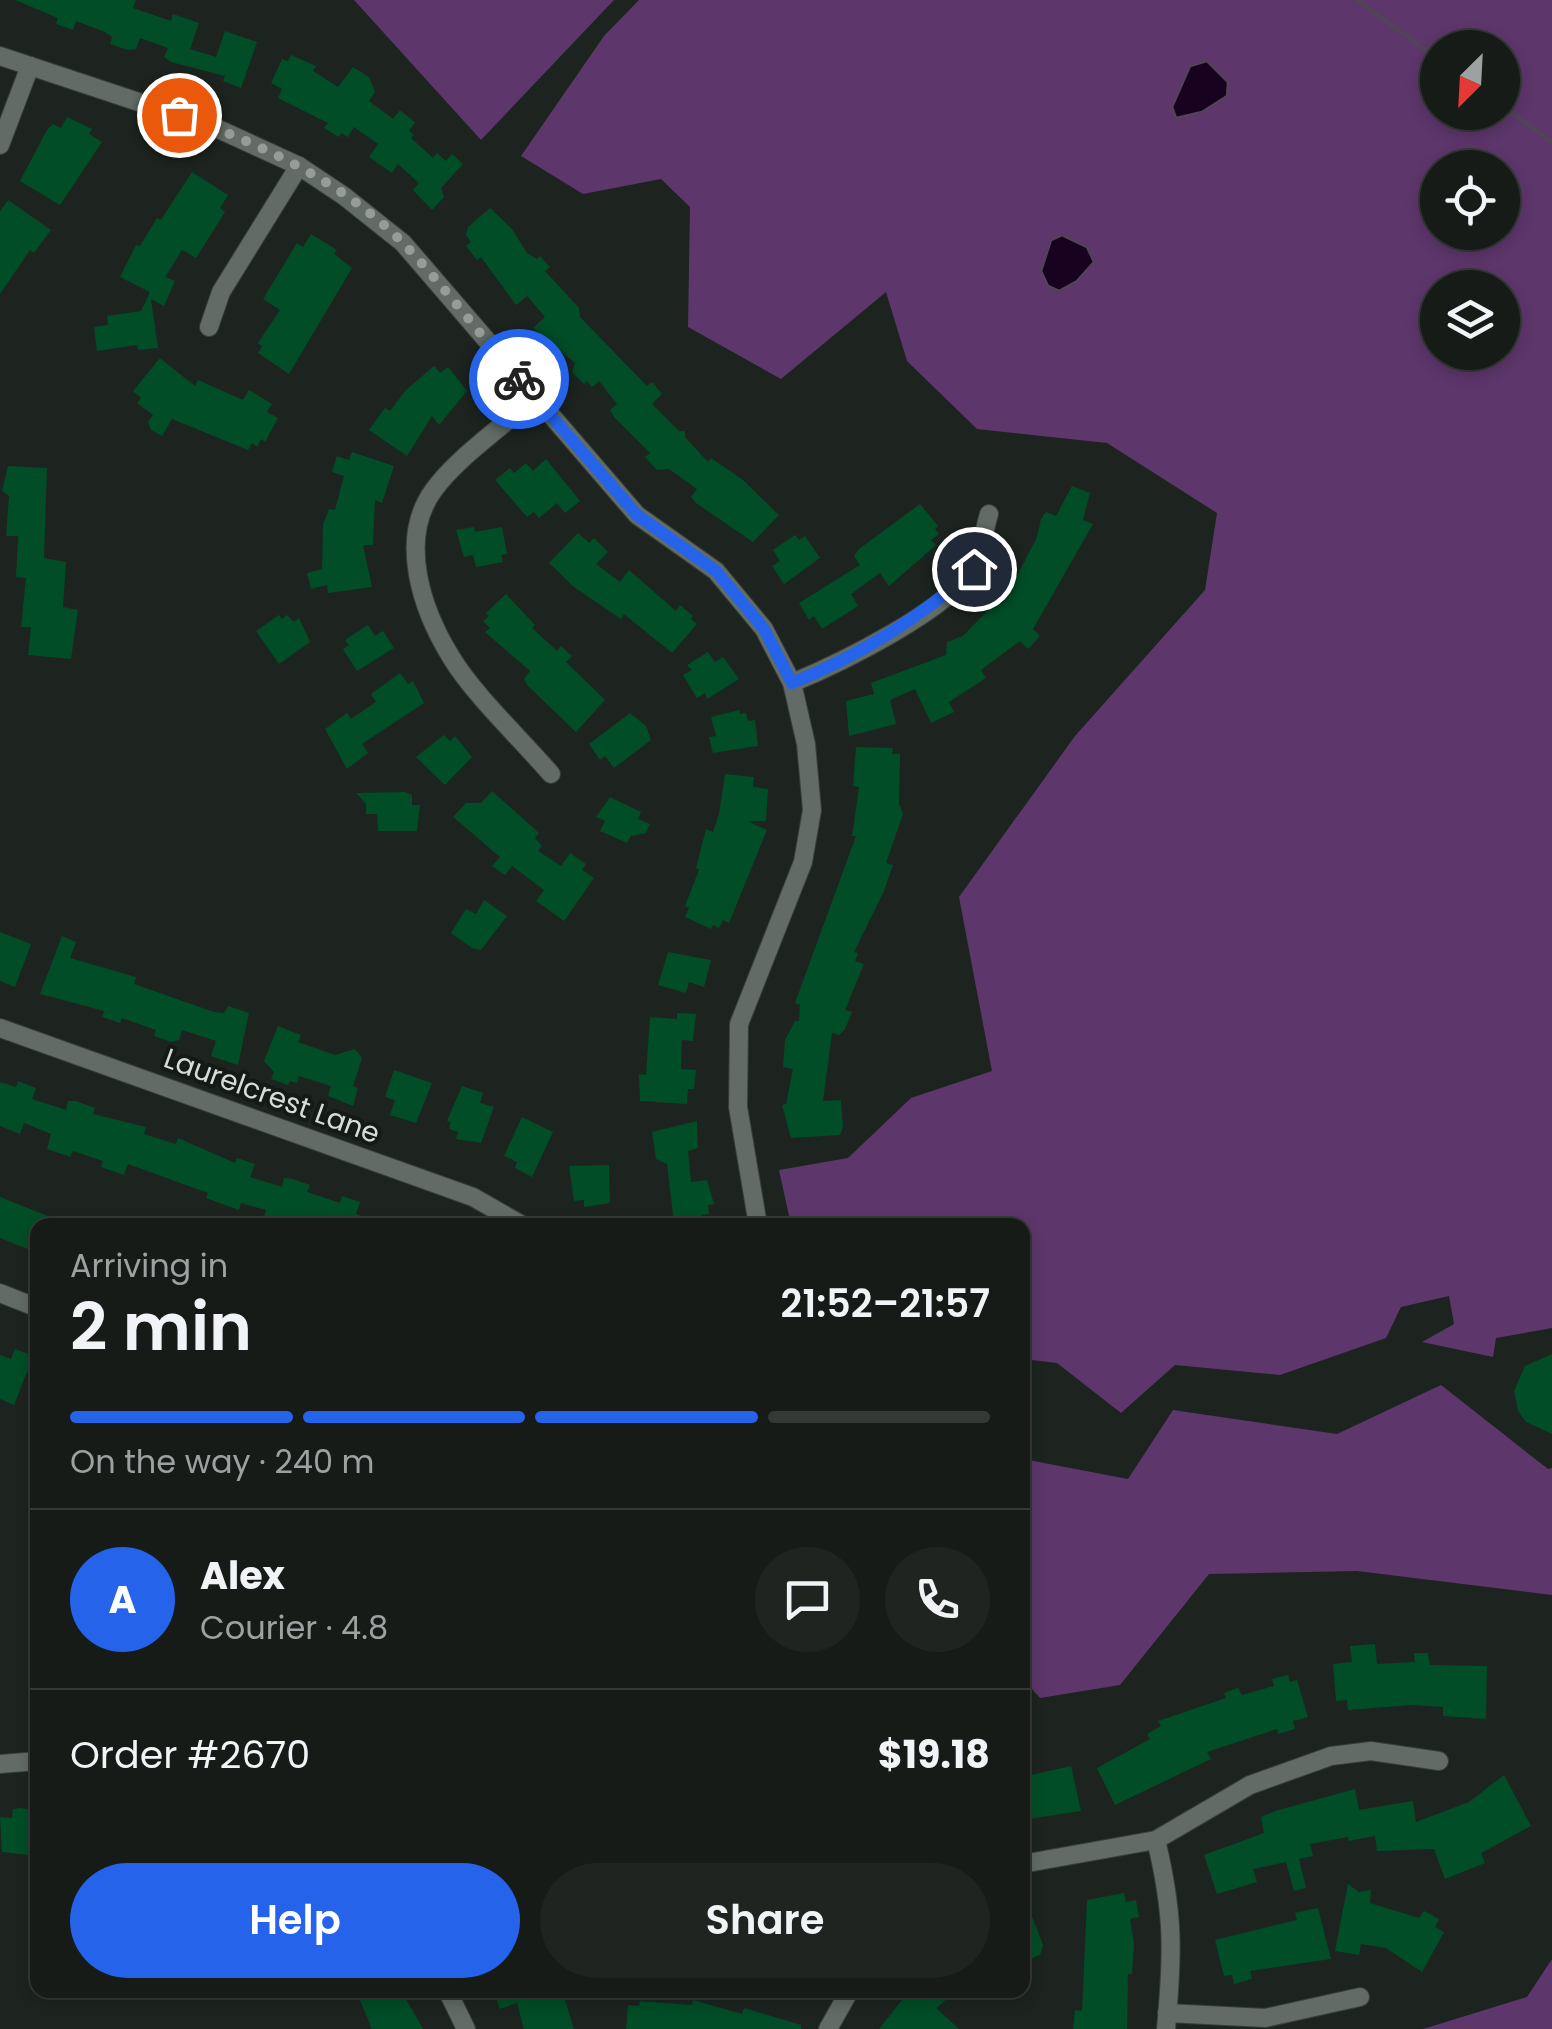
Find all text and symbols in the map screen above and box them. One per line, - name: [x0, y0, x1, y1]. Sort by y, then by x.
- north arrow: [1420, 30, 1520, 130]
- map controls: [1420, 30, 1520, 370]
- pin: [137, 73, 222, 158]
- icon: bag: [152, 88, 207, 143]
- button: locate: [1420, 150, 1520, 250]
- button: layers: [1420, 270, 1520, 370]
- courier: [469, 329, 569, 429]
- icon: bike: [492, 352, 547, 407]
- pin: [932, 527, 1017, 612]
- icon: home: [947, 542, 1002, 597]
- street label: Laurelcrest Lane: [159, 1039, 385, 1153]
- text: Arriving in: [70, 1243, 228, 1288]
- text: 21:52–21:57: [781, 1277, 990, 1330]
- text: 2 min: [70, 1282, 252, 1373]
- text: On the way · 240 m: [70, 1439, 375, 1484]
- button: chat: [755, 1547, 860, 1652]
- button: phone: [885, 1547, 990, 1652]
- text: Alex: [200, 1549, 285, 1602]
- text: A: [108, 1573, 137, 1626]
- text: Courier · 4.8: [200, 1605, 388, 1650]
- text: Order #2670: [70, 1728, 310, 1781]
- text: $19.18: [878, 1728, 990, 1781]
- button: Help: [70, 1863, 520, 1978]
- button: Share: [540, 1863, 990, 1978]

